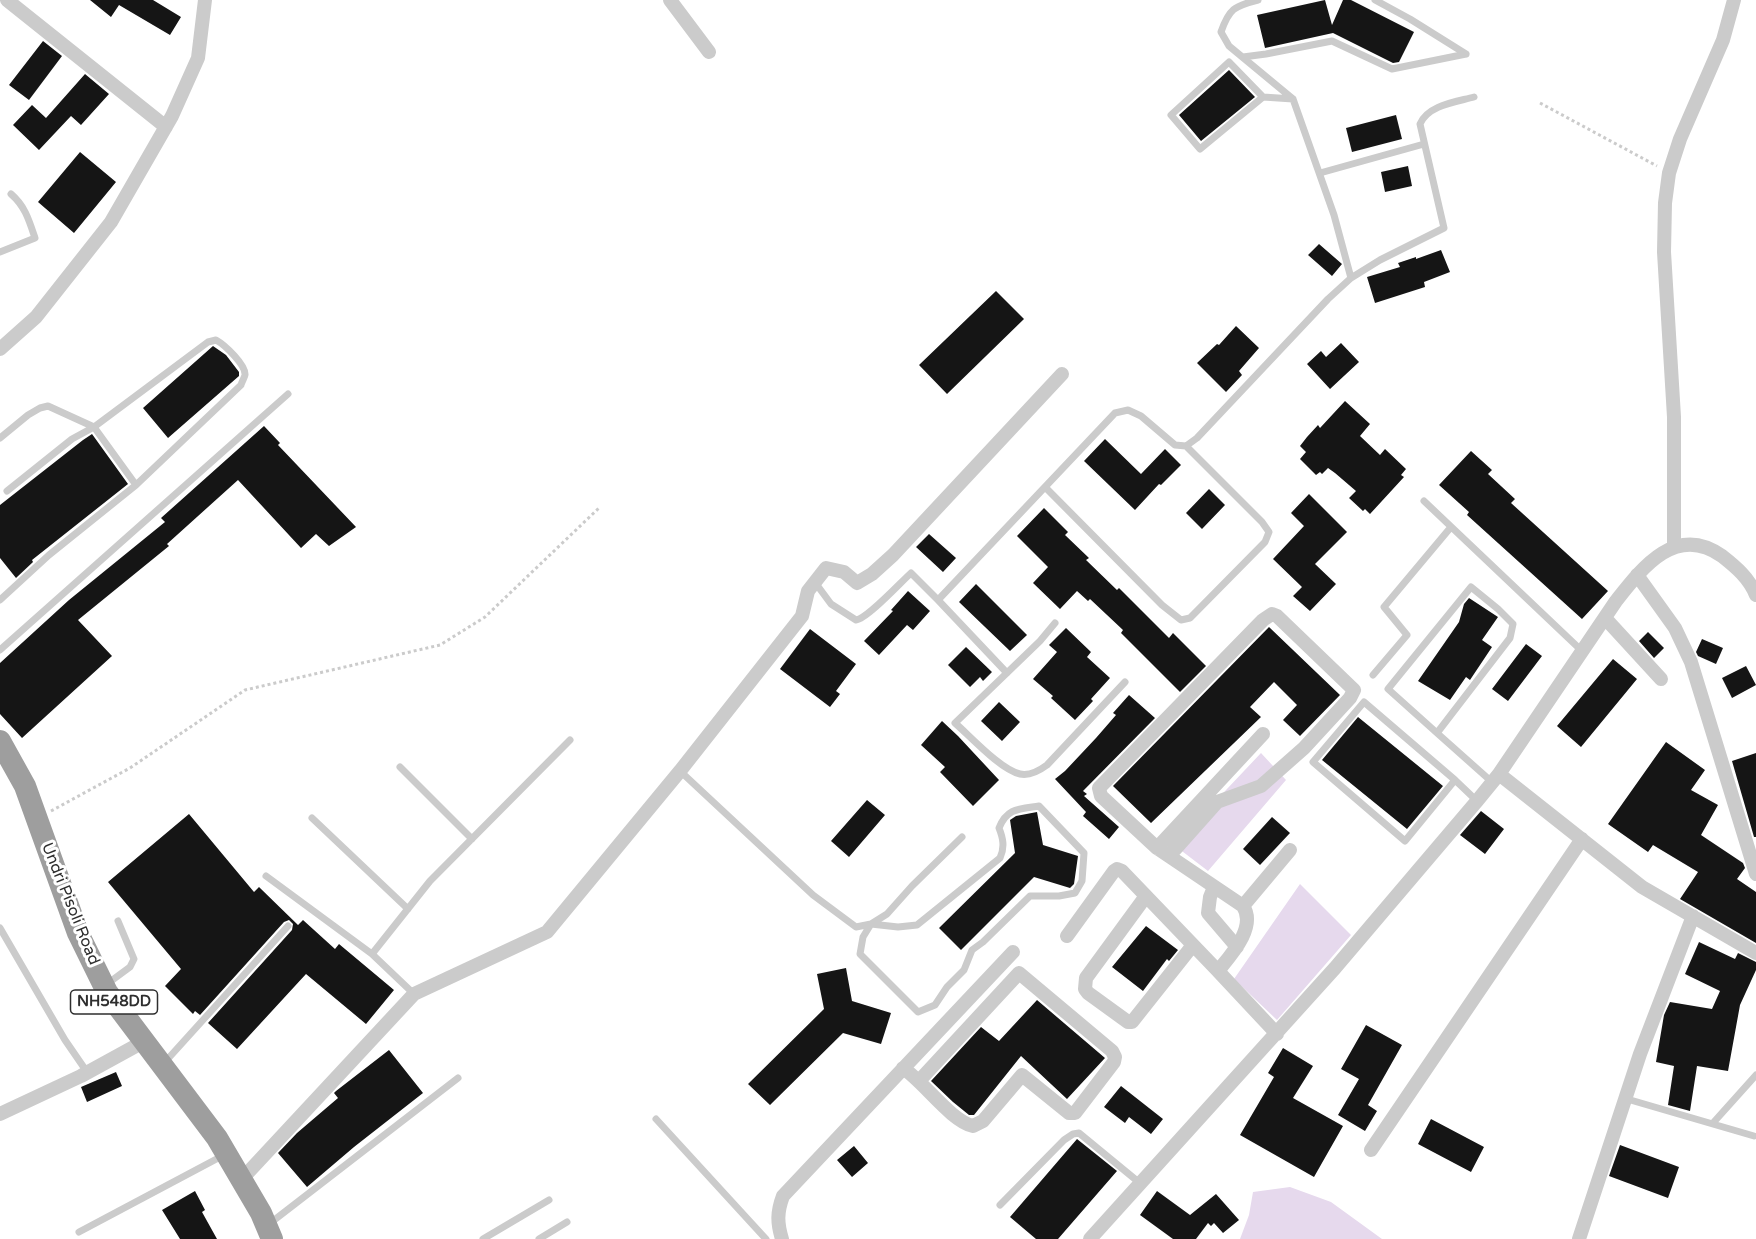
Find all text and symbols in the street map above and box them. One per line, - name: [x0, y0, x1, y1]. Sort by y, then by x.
- street label: Undri Pisoli Road: [37, 840, 103, 968]
- road number: NH548DD: [70, 990, 158, 1014]

